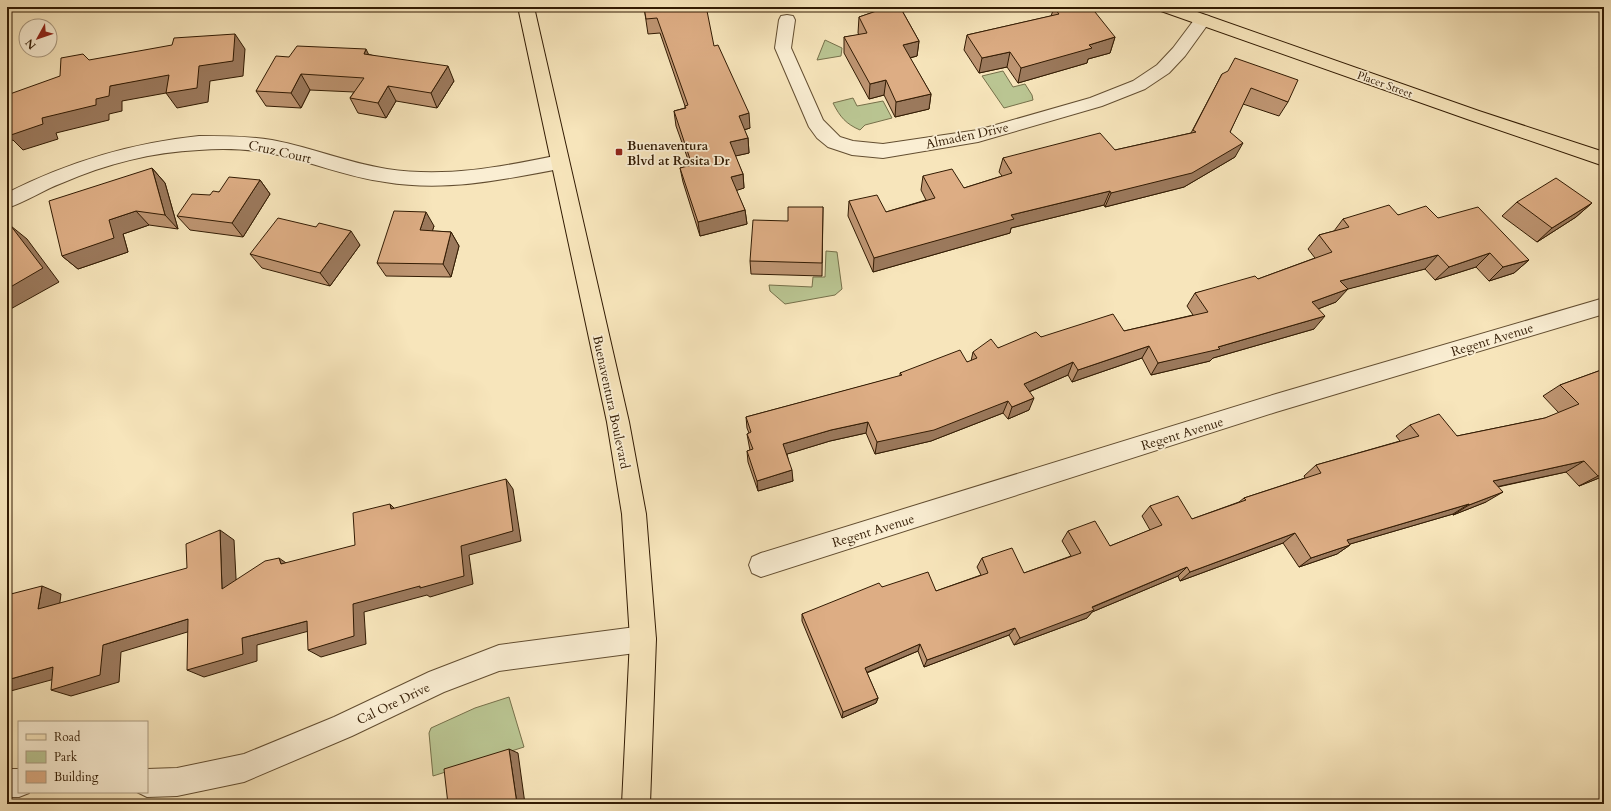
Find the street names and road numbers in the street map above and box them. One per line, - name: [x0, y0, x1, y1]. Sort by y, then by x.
- street label: Placer Street: [1355, 68, 1415, 102]
- street label: Almaden Drive: [924, 118, 1010, 154]
- street label: Cruz Court: [247, 136, 313, 168]
- street label: Regent Avenue: [1449, 319, 1536, 361]
- street label: Buenaventura Boulevard: [588, 334, 634, 471]
- street label: Regent Avenue: [1139, 413, 1226, 455]
- street label: Regent Avenue: [830, 510, 917, 552]
- street label: Cal Ore Drive: [354, 678, 433, 729]

